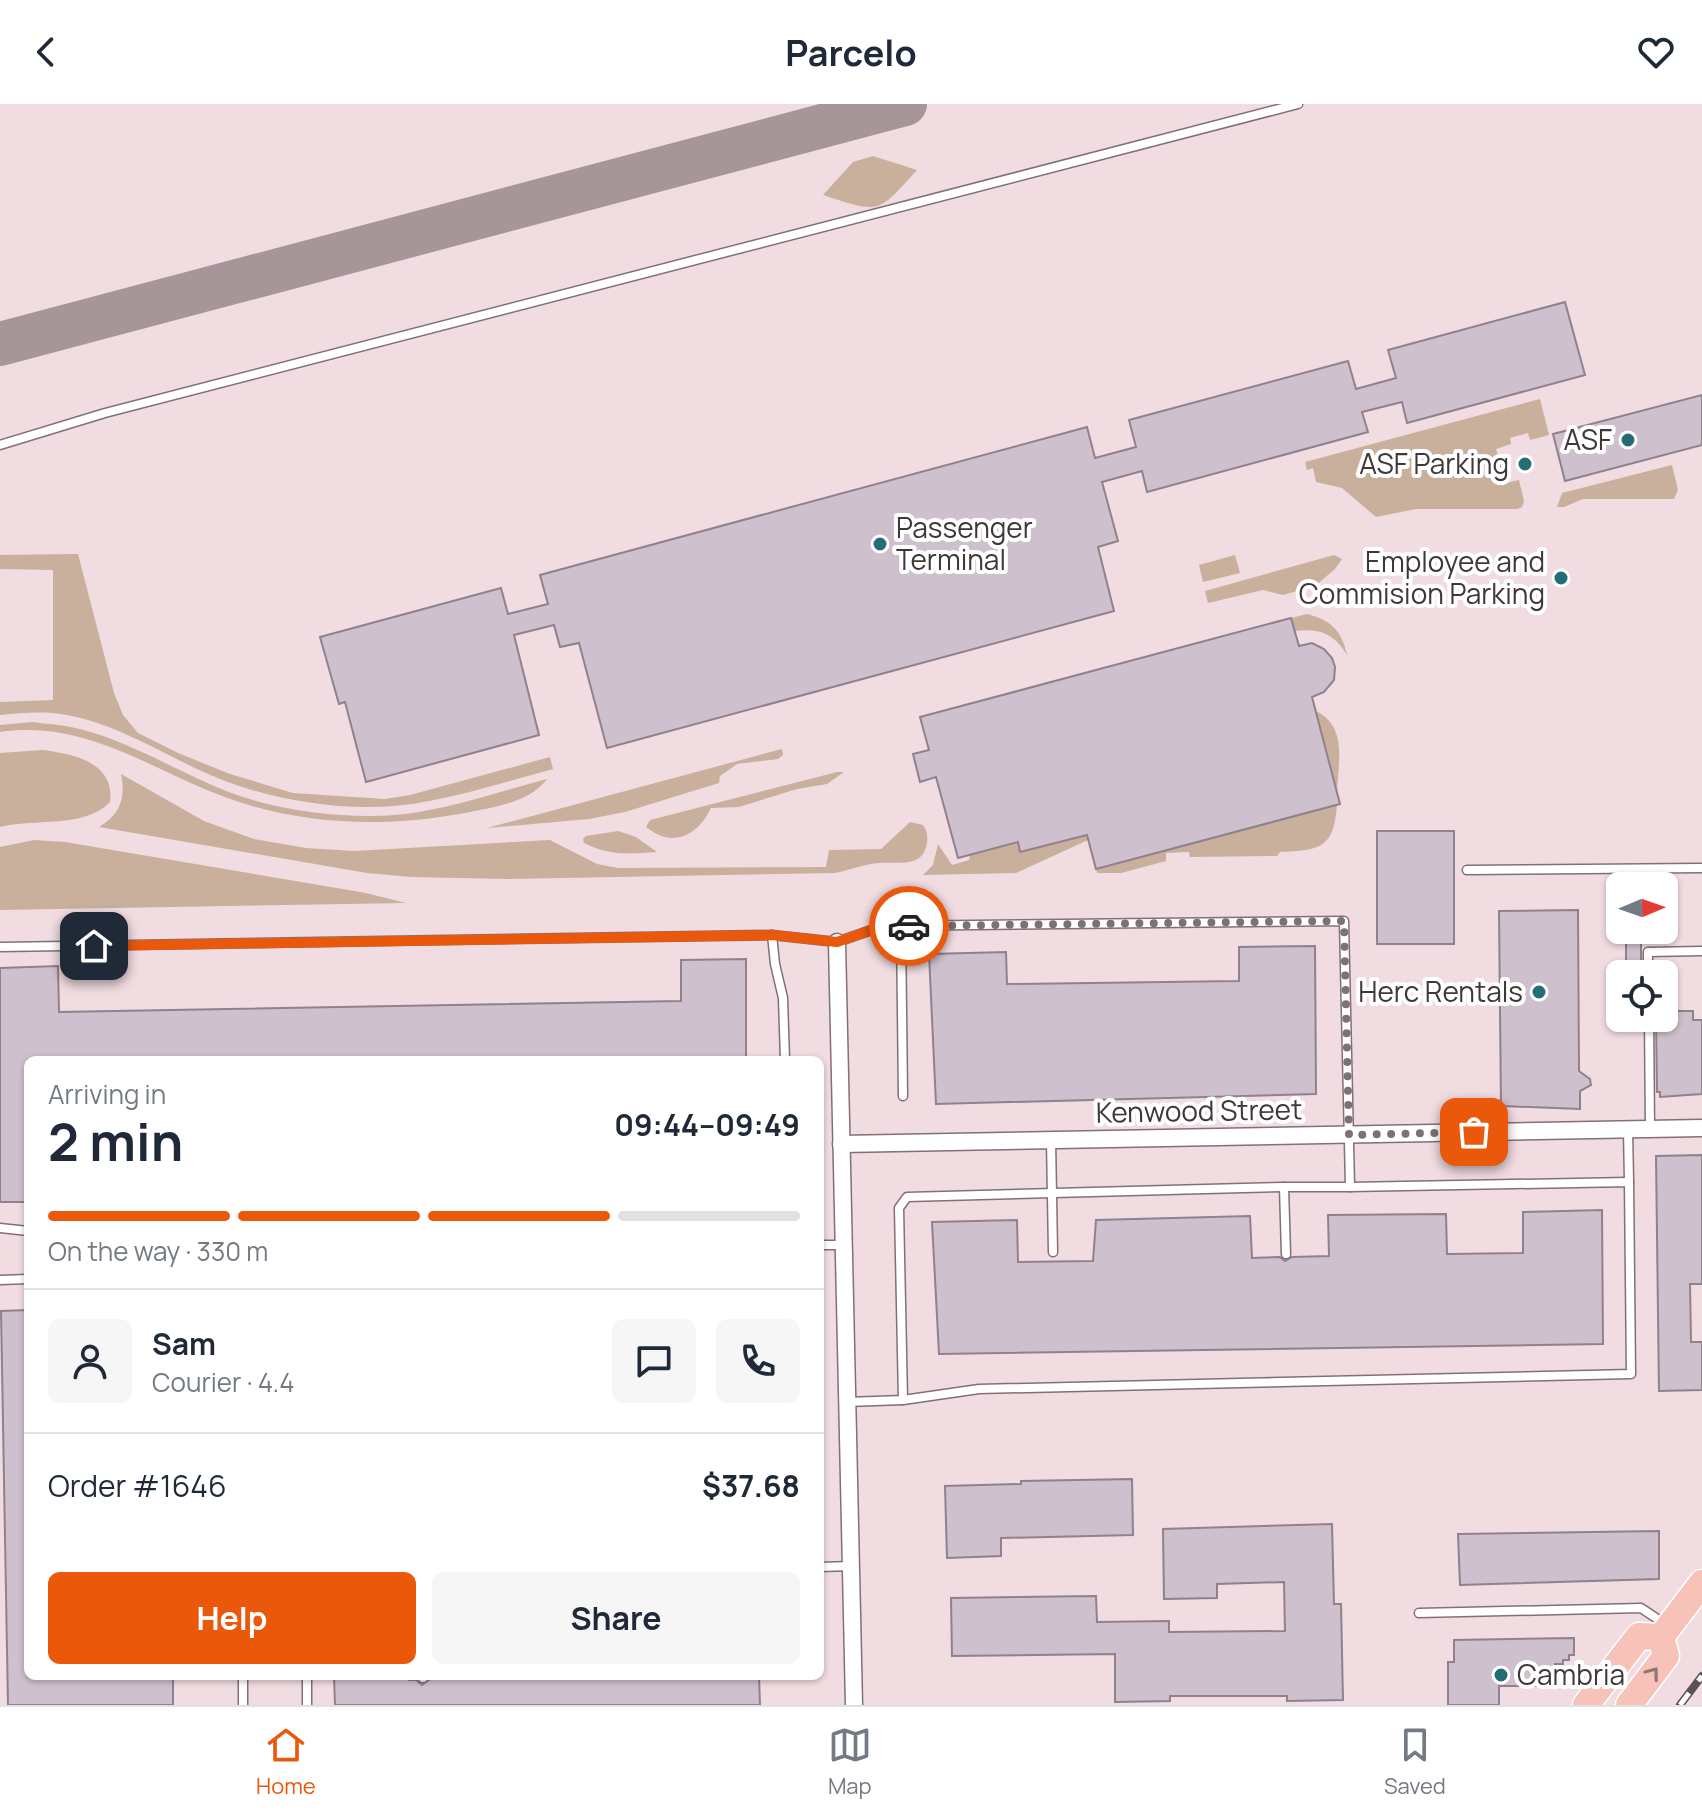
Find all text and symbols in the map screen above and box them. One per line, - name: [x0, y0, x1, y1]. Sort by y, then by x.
- text: Parcelo: [785, 28, 917, 77]
- icon: back: [24, 30, 68, 74]
- icon: heart: [1634, 30, 1678, 74]
- place label: ASF: [1563, 420, 1612, 458]
- marker: ASF: [1619, 431, 1637, 449]
- place label: ASF Parking: [1359, 444, 1509, 482]
- marker: ASF Parking: [1516, 455, 1534, 473]
- place label: Passenger Terminal: [896, 508, 1033, 578]
- marker: Passenger Terminal: [871, 535, 889, 553]
- place label: Employee and Commision Parking: [1299, 542, 1545, 612]
- marker: Employee and Commision Parking: [1552, 569, 1570, 587]
- north arrow: [1606, 872, 1678, 944]
- map controls: [1606, 872, 1678, 1032]
- courier: [869, 886, 949, 966]
- icon: car: [887, 904, 931, 948]
- pin: [60, 912, 128, 980]
- icon: home: [72, 924, 116, 968]
- button: locate: [1606, 960, 1678, 1032]
- place label: Herc Rentals: [1358, 972, 1523, 1010]
- marker: Herc Rentals: [1530, 983, 1548, 1001]
- text: Arriving in: [48, 1076, 166, 1112]
- street label: Kenwood Street: [1095, 1089, 1303, 1131]
- pin: [1440, 1098, 1508, 1166]
- text: 09:44–09:49: [614, 1104, 800, 1145]
- text: 2 min: [48, 1106, 183, 1177]
- icon: bag: [1452, 1110, 1496, 1154]
- text: On the way · 330 m: [48, 1233, 268, 1269]
- button: person: [48, 1319, 132, 1403]
- button: chat: [612, 1319, 696, 1403]
- button: phone: [716, 1319, 800, 1403]
- text: Sam: [152, 1323, 216, 1364]
- text: Courier · 4.4: [152, 1364, 294, 1400]
- text: Order #1646: [48, 1465, 227, 1506]
- text: $37.68: [702, 1465, 800, 1506]
- button: Help: [48, 1572, 416, 1664]
- button: Share: [432, 1572, 800, 1664]
- place label: Cambria: [1517, 1655, 1625, 1693]
- marker: Cambria: [1492, 1666, 1510, 1684]
- one-way arrow: [1644, 1667, 1658, 1682]
- tab: Home: [256, 1723, 316, 1801]
- tab: Map: [828, 1723, 872, 1801]
- tab: Saved: [1384, 1723, 1446, 1801]

